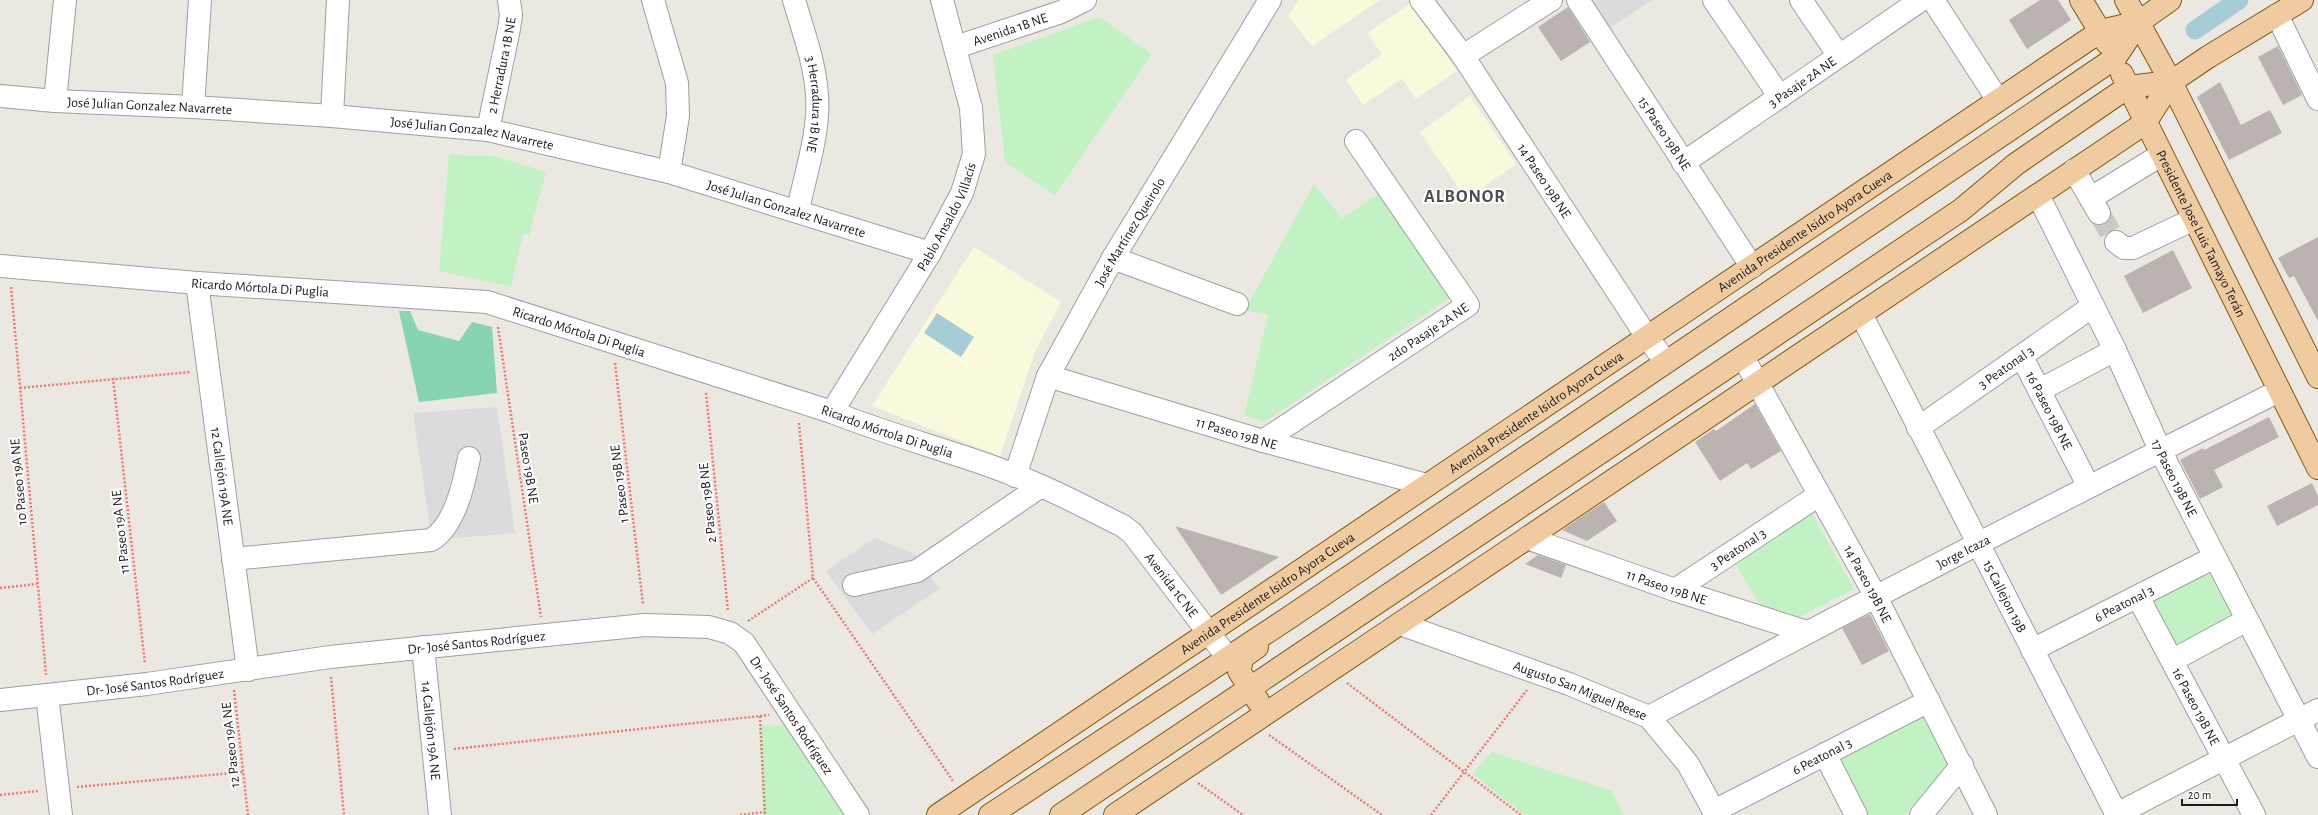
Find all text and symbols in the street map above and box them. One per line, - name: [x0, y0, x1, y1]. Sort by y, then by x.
- street label: Avenida 1B NE: [971, 11, 1050, 49]
- street label: 2 Herradura 1B NE: [486, 16, 519, 115]
- street label: 3 Herradura 1B NE: [803, 54, 823, 154]
- street label: 3 Pasaje 2A NE: [1766, 54, 1839, 110]
- street label: 15 Paseo 19B NE: [1635, 94, 1693, 173]
- street label: José Julian Gonzalez Navarrete: [67, 96, 233, 118]
- street label: José Julian Gonzalez Navarrete: [390, 115, 555, 153]
- street label: 14 Paseo 19B NE: [1514, 142, 1573, 221]
- street label: Presidente Jose Luis Tamayo Terán: [2153, 148, 2248, 320]
- street label: Pablo Ansaldo Villacís: [915, 161, 979, 273]
- street label: Avenida Presidente Isidro Ayora Cueva: [1715, 168, 1895, 295]
- street label: José Martínez Queirolo: [1093, 175, 1168, 289]
- street label: José Julian Gonzalez Navarrete: [705, 178, 867, 241]
- district label: ALBONOR: [1424, 188, 1506, 206]
- street label: Ricardo Mórtola Di Puglia: [190, 277, 330, 300]
- street label: 2do Pasaje 2A NE: [1386, 301, 1472, 364]
- street label: Ricardo Mórtola Di Puglia: [511, 305, 647, 360]
- street label: 3 Peatonal 3: [1976, 343, 2037, 392]
- street label: Avenida Presidente Isidro Ayora Cueva: [1447, 349, 1627, 476]
- street label: 16 Paseo 19B NE: [2023, 370, 2075, 452]
- street label: Ricardo Mórtola Di Puglia: [819, 403, 955, 461]
- street label: 11 Paseo 19B NE: [1194, 415, 1279, 452]
- street label: 12 Callejón 19A NE: [208, 427, 235, 527]
- street label: Paseo 19B NE: [515, 432, 541, 505]
- street label: 17 Paseo 19B NE: [2148, 437, 2199, 519]
- street label: 10 Paseo 19A NE: [8, 438, 30, 526]
- street label: 1 Paseo 19B NE: [608, 444, 632, 524]
- street label: 2 Paseo 19B NE: [697, 462, 719, 544]
- street label: 11 Paseo 19A NE: [110, 489, 132, 575]
- street label: 3 Peatonal 3: [1708, 526, 1769, 573]
- street label: Avenida Presidente Isidro Ayora Cueva: [1178, 530, 1358, 658]
- street label: Jorge Icaza: [1934, 533, 1993, 572]
- street label: 14 Paseo 19B NE: [1841, 543, 1894, 625]
- street label: Avenida 1C NE: [1142, 550, 1200, 620]
- street label: 15 Callejon 19B: [1980, 558, 2029, 635]
- street label: 11 Paseo 19B NE: [1624, 568, 1709, 608]
- street label: 6 Peatonal 3: [2092, 583, 2157, 625]
- street label: Dr- José Santos Rodríguez: [407, 629, 546, 657]
- street label: Dr- José Santos Rodríguez: [747, 654, 835, 777]
- street label: Augusto San Miguel Reese: [1511, 659, 1649, 723]
- street label: 16 Paseo 19B NE: [2169, 666, 2222, 748]
- street label: Dr- José Santos Rodríguez: [85, 667, 225, 699]
- street label: 14 Callejón 19A NE: [419, 681, 442, 781]
- street label: 12 Paseo 19A NE: [220, 701, 242, 788]
- street label: 6 Peatonal 3: [1790, 736, 1854, 778]
- scale bar: [2182, 781, 2237, 807]
- text: 20 m: [2188, 789, 2211, 801]

